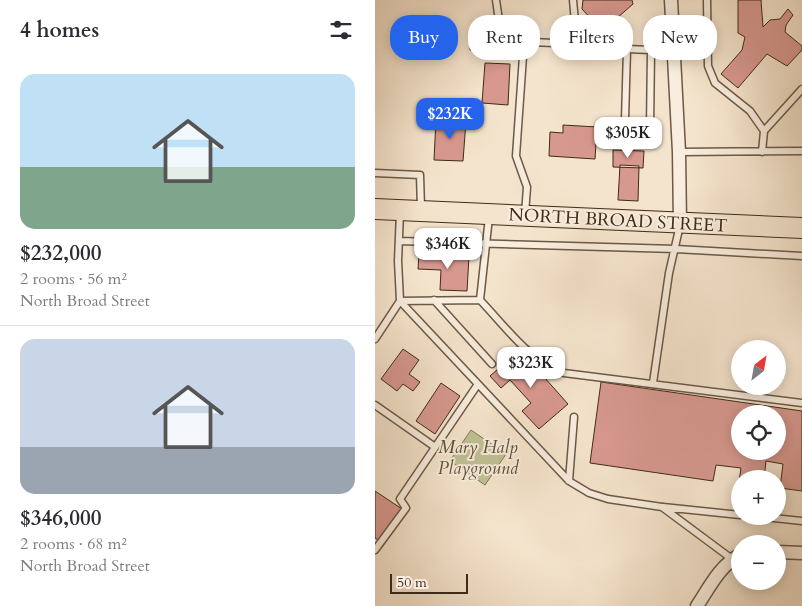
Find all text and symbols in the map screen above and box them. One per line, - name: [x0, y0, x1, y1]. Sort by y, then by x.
- chip: Buy: [390, 15, 458, 60]
- chip: Rent: [468, 15, 540, 60]
- chip: Filters: [550, 15, 633, 60]
- chip: New: [643, 15, 717, 60]
- text: 4 homes: [20, 16, 99, 45]
- icon: filters: [327, 16, 355, 44]
- pin: $232K: [415, 98, 485, 140]
- text: $232K: [427, 103, 473, 125]
- icon: home: [143, 106, 233, 196]
- pin: $305K: [593, 116, 663, 159]
- text: $305K: [605, 122, 651, 144]
- street label: NORTH BROAD STREET: [508, 202, 728, 239]
- pin: $346K: [413, 228, 483, 270]
- text: $346K: [425, 233, 471, 255]
- text: $232,000: [20, 239, 101, 268]
- text: 2 rooms · 56 m²: [20, 268, 127, 290]
- text: North Broad Street: [20, 290, 150, 312]
- north arrow: [731, 340, 786, 395]
- map controls: [731, 340, 786, 590]
- pin: $323K: [496, 346, 566, 389]
- text: $323K: [508, 352, 554, 374]
- icon: home: [143, 372, 233, 462]
- button: locate: [731, 405, 786, 460]
- park label: Mary Halp Playground: [438, 435, 520, 481]
- button: +: [731, 470, 786, 525]
- text: $346,000: [20, 504, 101, 533]
- text: 2 rooms · 68 m²: [20, 533, 127, 555]
- button: −: [731, 535, 786, 590]
- text: North Broad Street: [20, 555, 150, 577]
- scale bar: [390, 571, 467, 594]
- text: 50 m: [397, 573, 427, 592]

